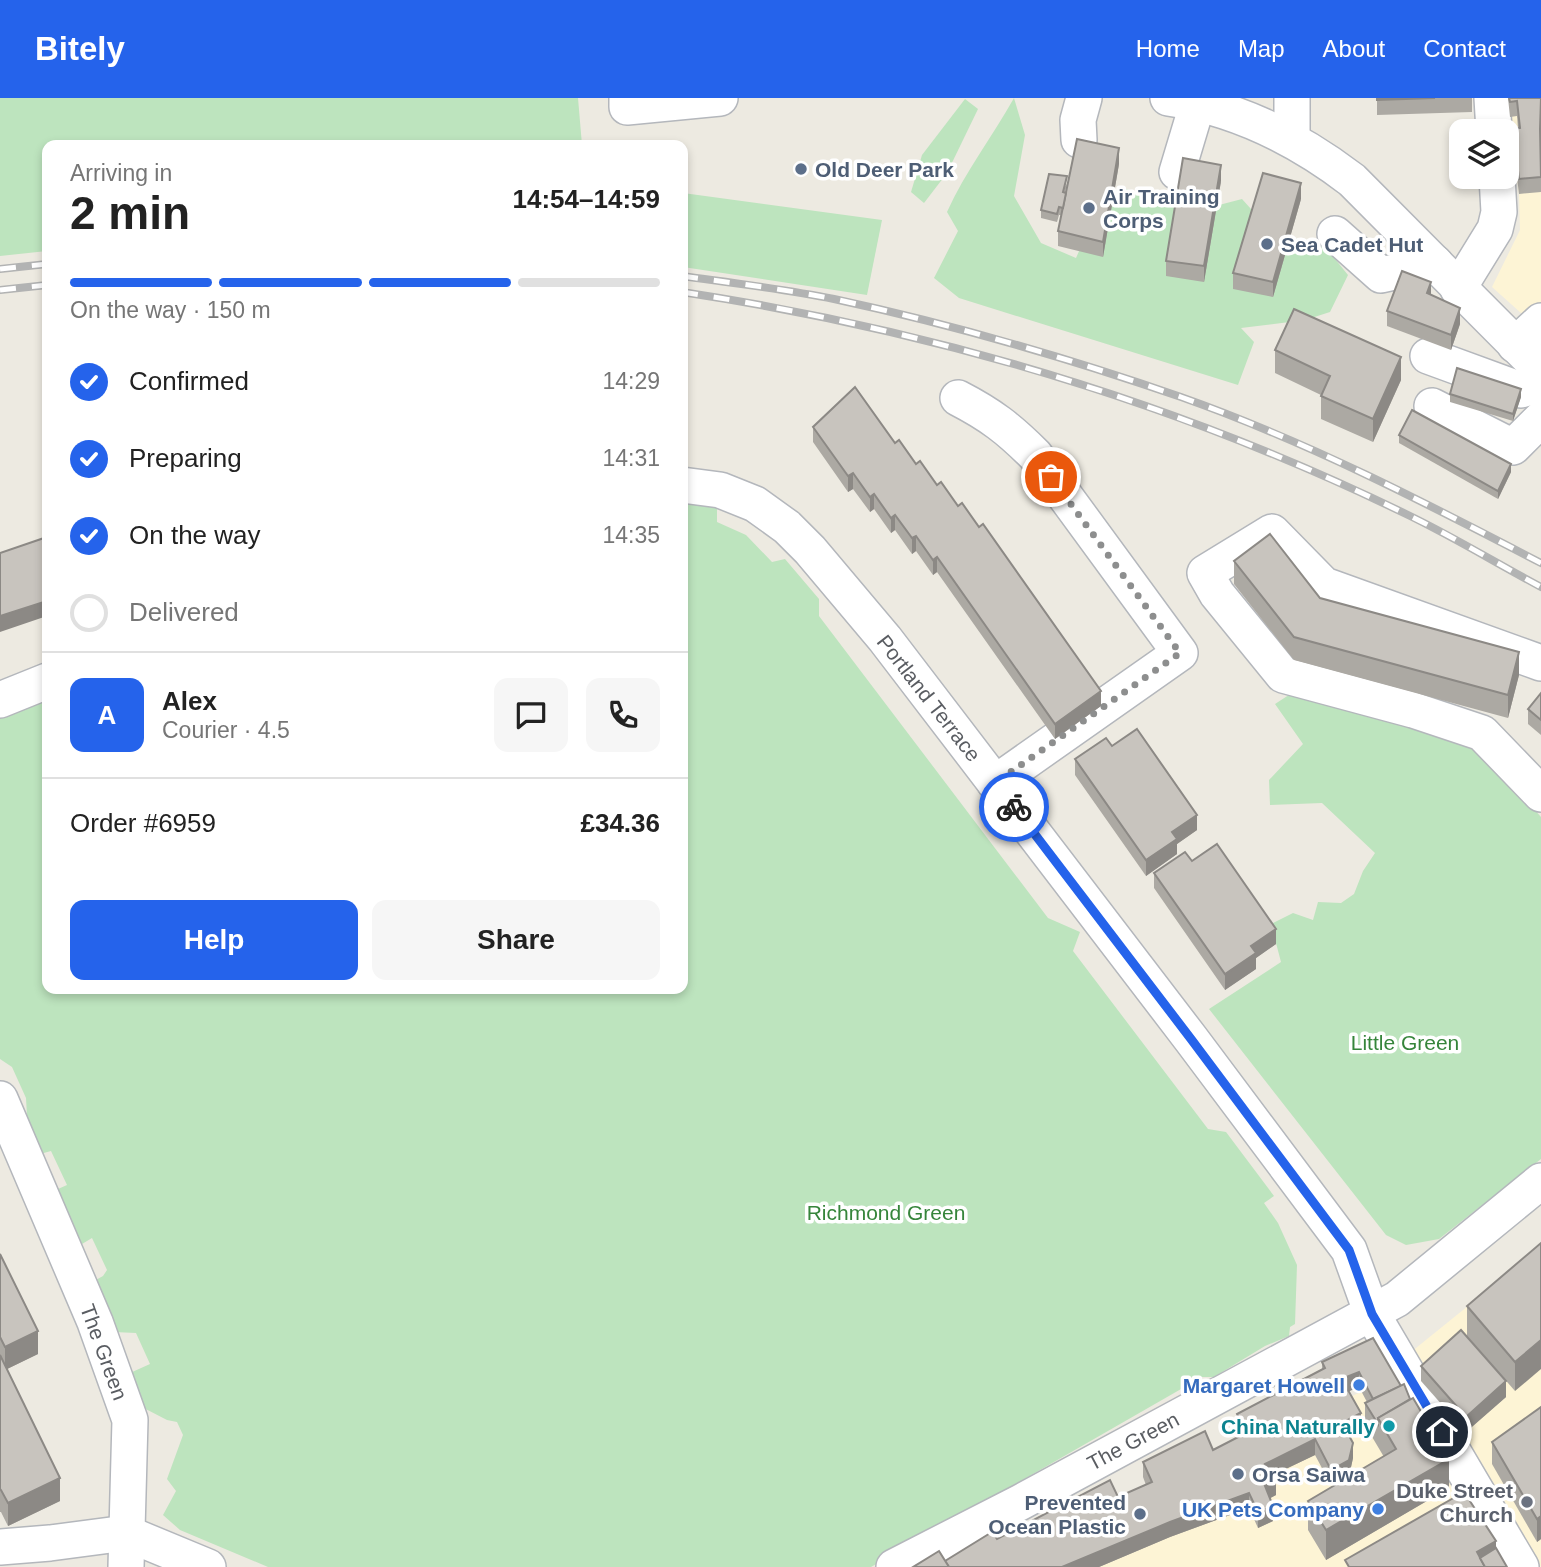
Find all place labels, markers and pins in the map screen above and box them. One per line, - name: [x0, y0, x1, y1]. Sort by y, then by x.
- place label: Old Deer Park: [815, 158, 954, 181]
- marker: Old Deer Park: [793, 161, 809, 177]
- place label: Air Training Corps: [1103, 185, 1220, 232]
- marker: Air Training Corps: [1081, 200, 1097, 216]
- place label: Sea Cadet Hut: [1281, 233, 1423, 256]
- marker: Sea Cadet Hut: [1259, 236, 1275, 252]
- pin: [1021, 447, 1081, 507]
- place label: Margaret Howell: [1183, 1374, 1345, 1397]
- marker: Margaret Howell: [1351, 1377, 1367, 1393]
- pin: [1412, 1402, 1472, 1462]
- place label: China Naturally: [1221, 1415, 1375, 1438]
- marker: China Naturally: [1381, 1418, 1397, 1434]
- place label: Orsa Saiwa: [1252, 1463, 1366, 1486]
- marker: Orsa Saiwa: [1230, 1466, 1246, 1482]
- place label: Duke Street Church: [1396, 1479, 1513, 1526]
- place label: Prevented Ocean Plastic: [988, 1491, 1126, 1538]
- marker: Duke Street Church: [1519, 1494, 1535, 1510]
- place label: UK Pets Company: [1182, 1498, 1364, 1521]
- marker: UK Pets Company: [1370, 1501, 1386, 1517]
- marker: Prevented Ocean Plastic: [1132, 1506, 1148, 1522]

